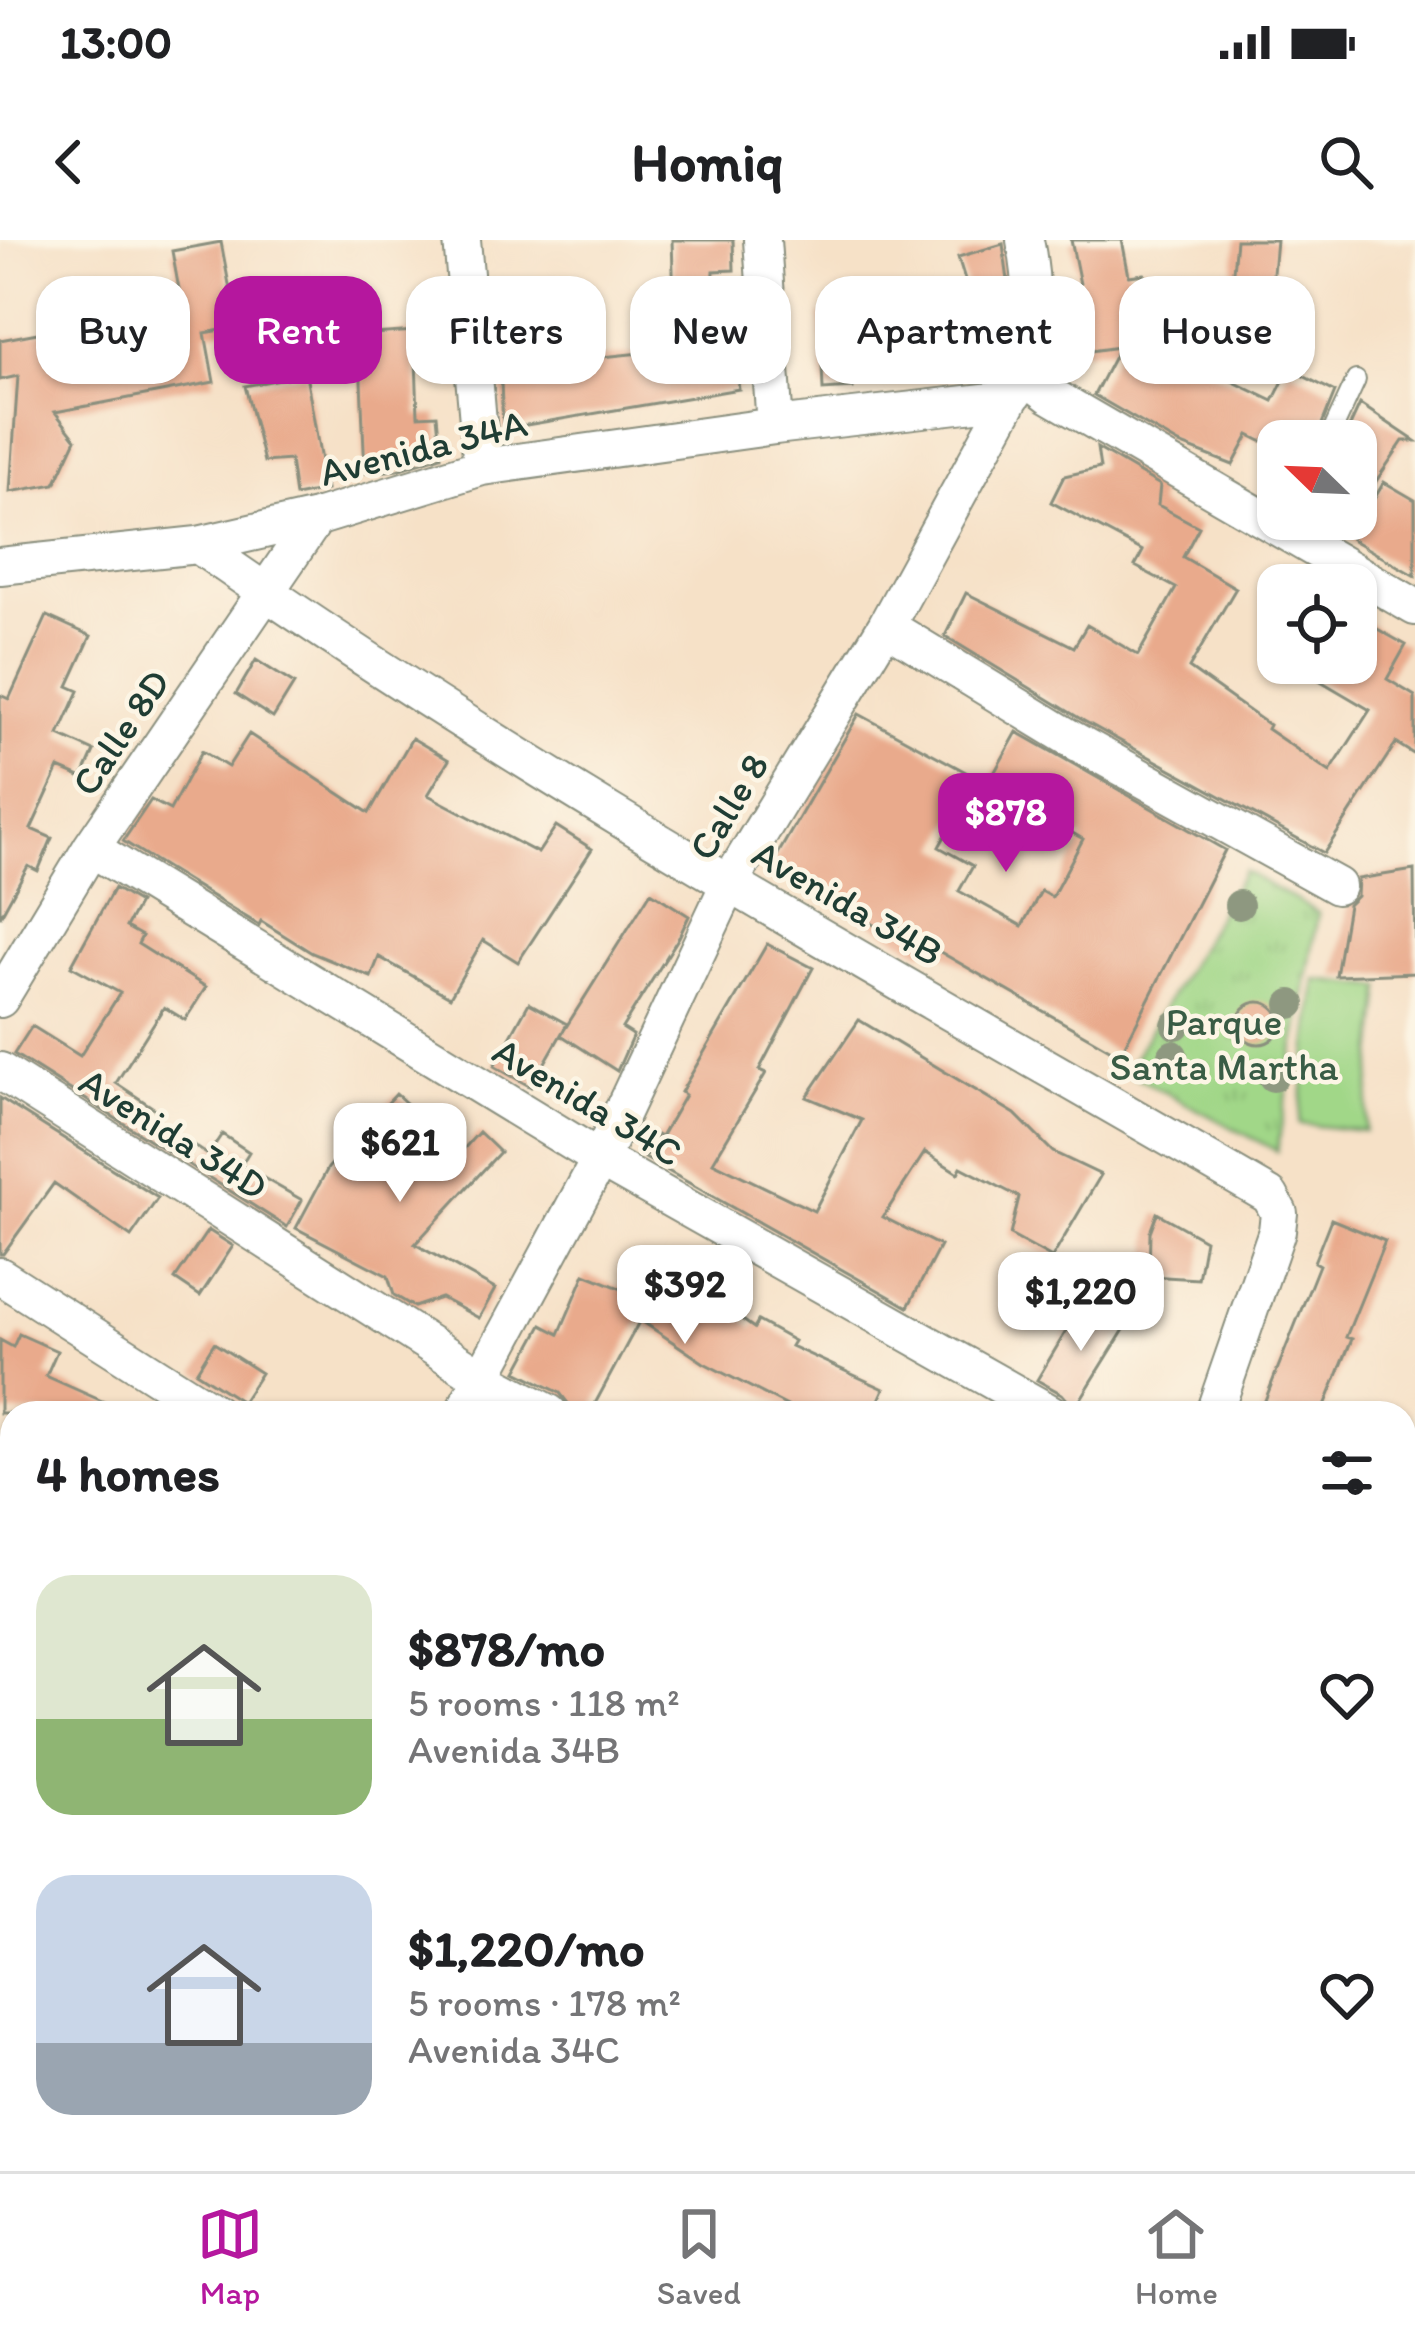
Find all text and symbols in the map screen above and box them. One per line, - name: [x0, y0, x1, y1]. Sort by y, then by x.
- text: 13:00: [60, 15, 172, 69]
- icon: back: [36, 129, 102, 195]
- icon: search: [1313, 129, 1379, 195]
- text: Homiq: [632, 130, 783, 195]
- chip: Buy: [36, 276, 190, 384]
- chip: Rent: [214, 276, 382, 384]
- chip: Filters: [406, 276, 606, 384]
- chip: New: [630, 276, 791, 384]
- chip: Apartment: [815, 276, 1095, 384]
- chip: House: [1119, 276, 1315, 384]
- street label: Avenida 34A: [315, 399, 532, 496]
- north arrow: [1257, 420, 1377, 540]
- map controls: [1257, 420, 1377, 684]
- button: locate: [1257, 564, 1377, 684]
- street label: Calle 8D: [61, 660, 180, 804]
- street label: Calle 8: [678, 744, 778, 868]
- pin: $878: [935, 773, 1077, 875]
- text: $878: [965, 788, 1047, 835]
- street label: Avenida 34B: [744, 829, 951, 976]
- park label: Parque Santa Martha: [1110, 998, 1338, 1090]
- street label: Avenida 34C: [485, 1027, 691, 1176]
- street label: Avenida 34D: [71, 1057, 276, 1210]
- pin: $621: [329, 1103, 471, 1205]
- text: $621: [360, 1118, 440, 1165]
- pin: $392: [614, 1245, 756, 1347]
- pin: $1,220: [983, 1252, 1179, 1354]
- text: $392: [644, 1260, 726, 1307]
- text: $1,220: [1025, 1267, 1137, 1314]
- icon: filters: [1314, 1440, 1380, 1506]
- text: 4 homes: [36, 1443, 220, 1504]
- text: $878/mo: [408, 1618, 605, 1679]
- icon: home: [132, 1623, 276, 1767]
- icon: heart: [1314, 1662, 1380, 1728]
- text: 5 rooms · 118 m²: [408, 1679, 680, 1726]
- text: Avenida 34B: [408, 1726, 620, 1773]
- text: $1,220/mo: [408, 1918, 645, 1979]
- icon: home: [132, 1923, 276, 2067]
- icon: heart: [1314, 1962, 1380, 2028]
- text: 5 rooms · 178 m²: [408, 1979, 681, 2026]
- text: Avenida 34C: [408, 2026, 620, 2073]
- tab: Map: [197, 2201, 263, 2312]
- tab: Saved: [657, 2201, 741, 2312]
- tab: Home: [1135, 2201, 1218, 2312]

